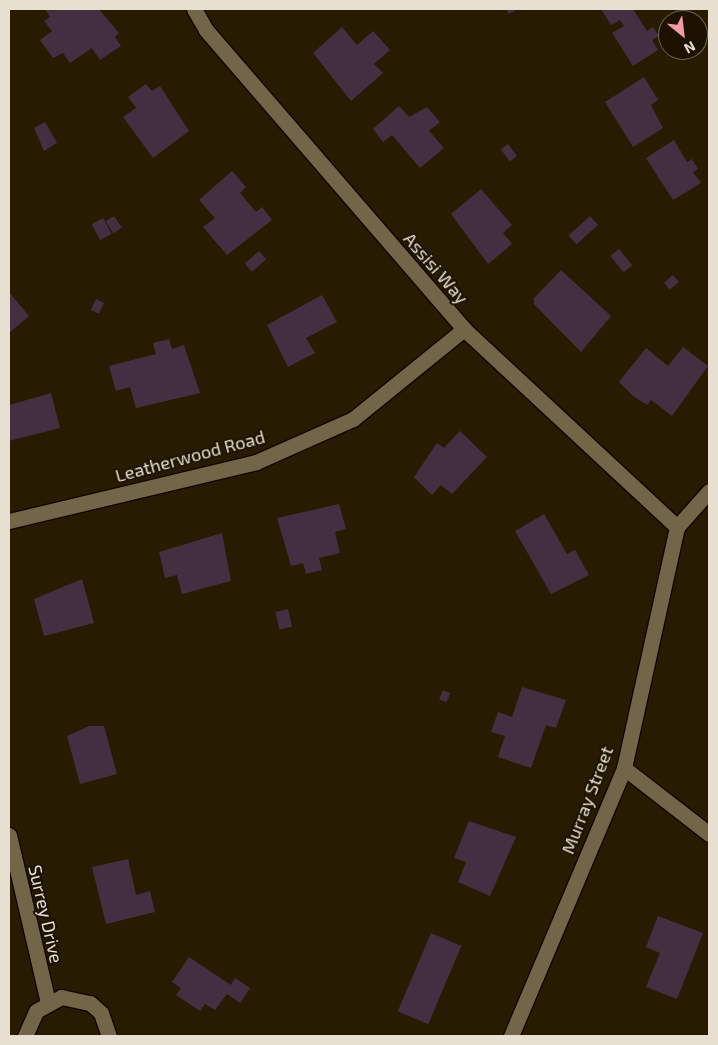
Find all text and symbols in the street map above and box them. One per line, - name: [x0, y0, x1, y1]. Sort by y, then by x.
- north arrow: [658, 10, 708, 60]
- text: N: [681, 38, 699, 58]
- street label: Assisi Way: [399, 228, 473, 308]
- street label: Leatherwood Road: [113, 426, 267, 486]
- street label: Murray Street: [557, 743, 617, 857]
- street label: Surrey Drive: [24, 863, 68, 965]

